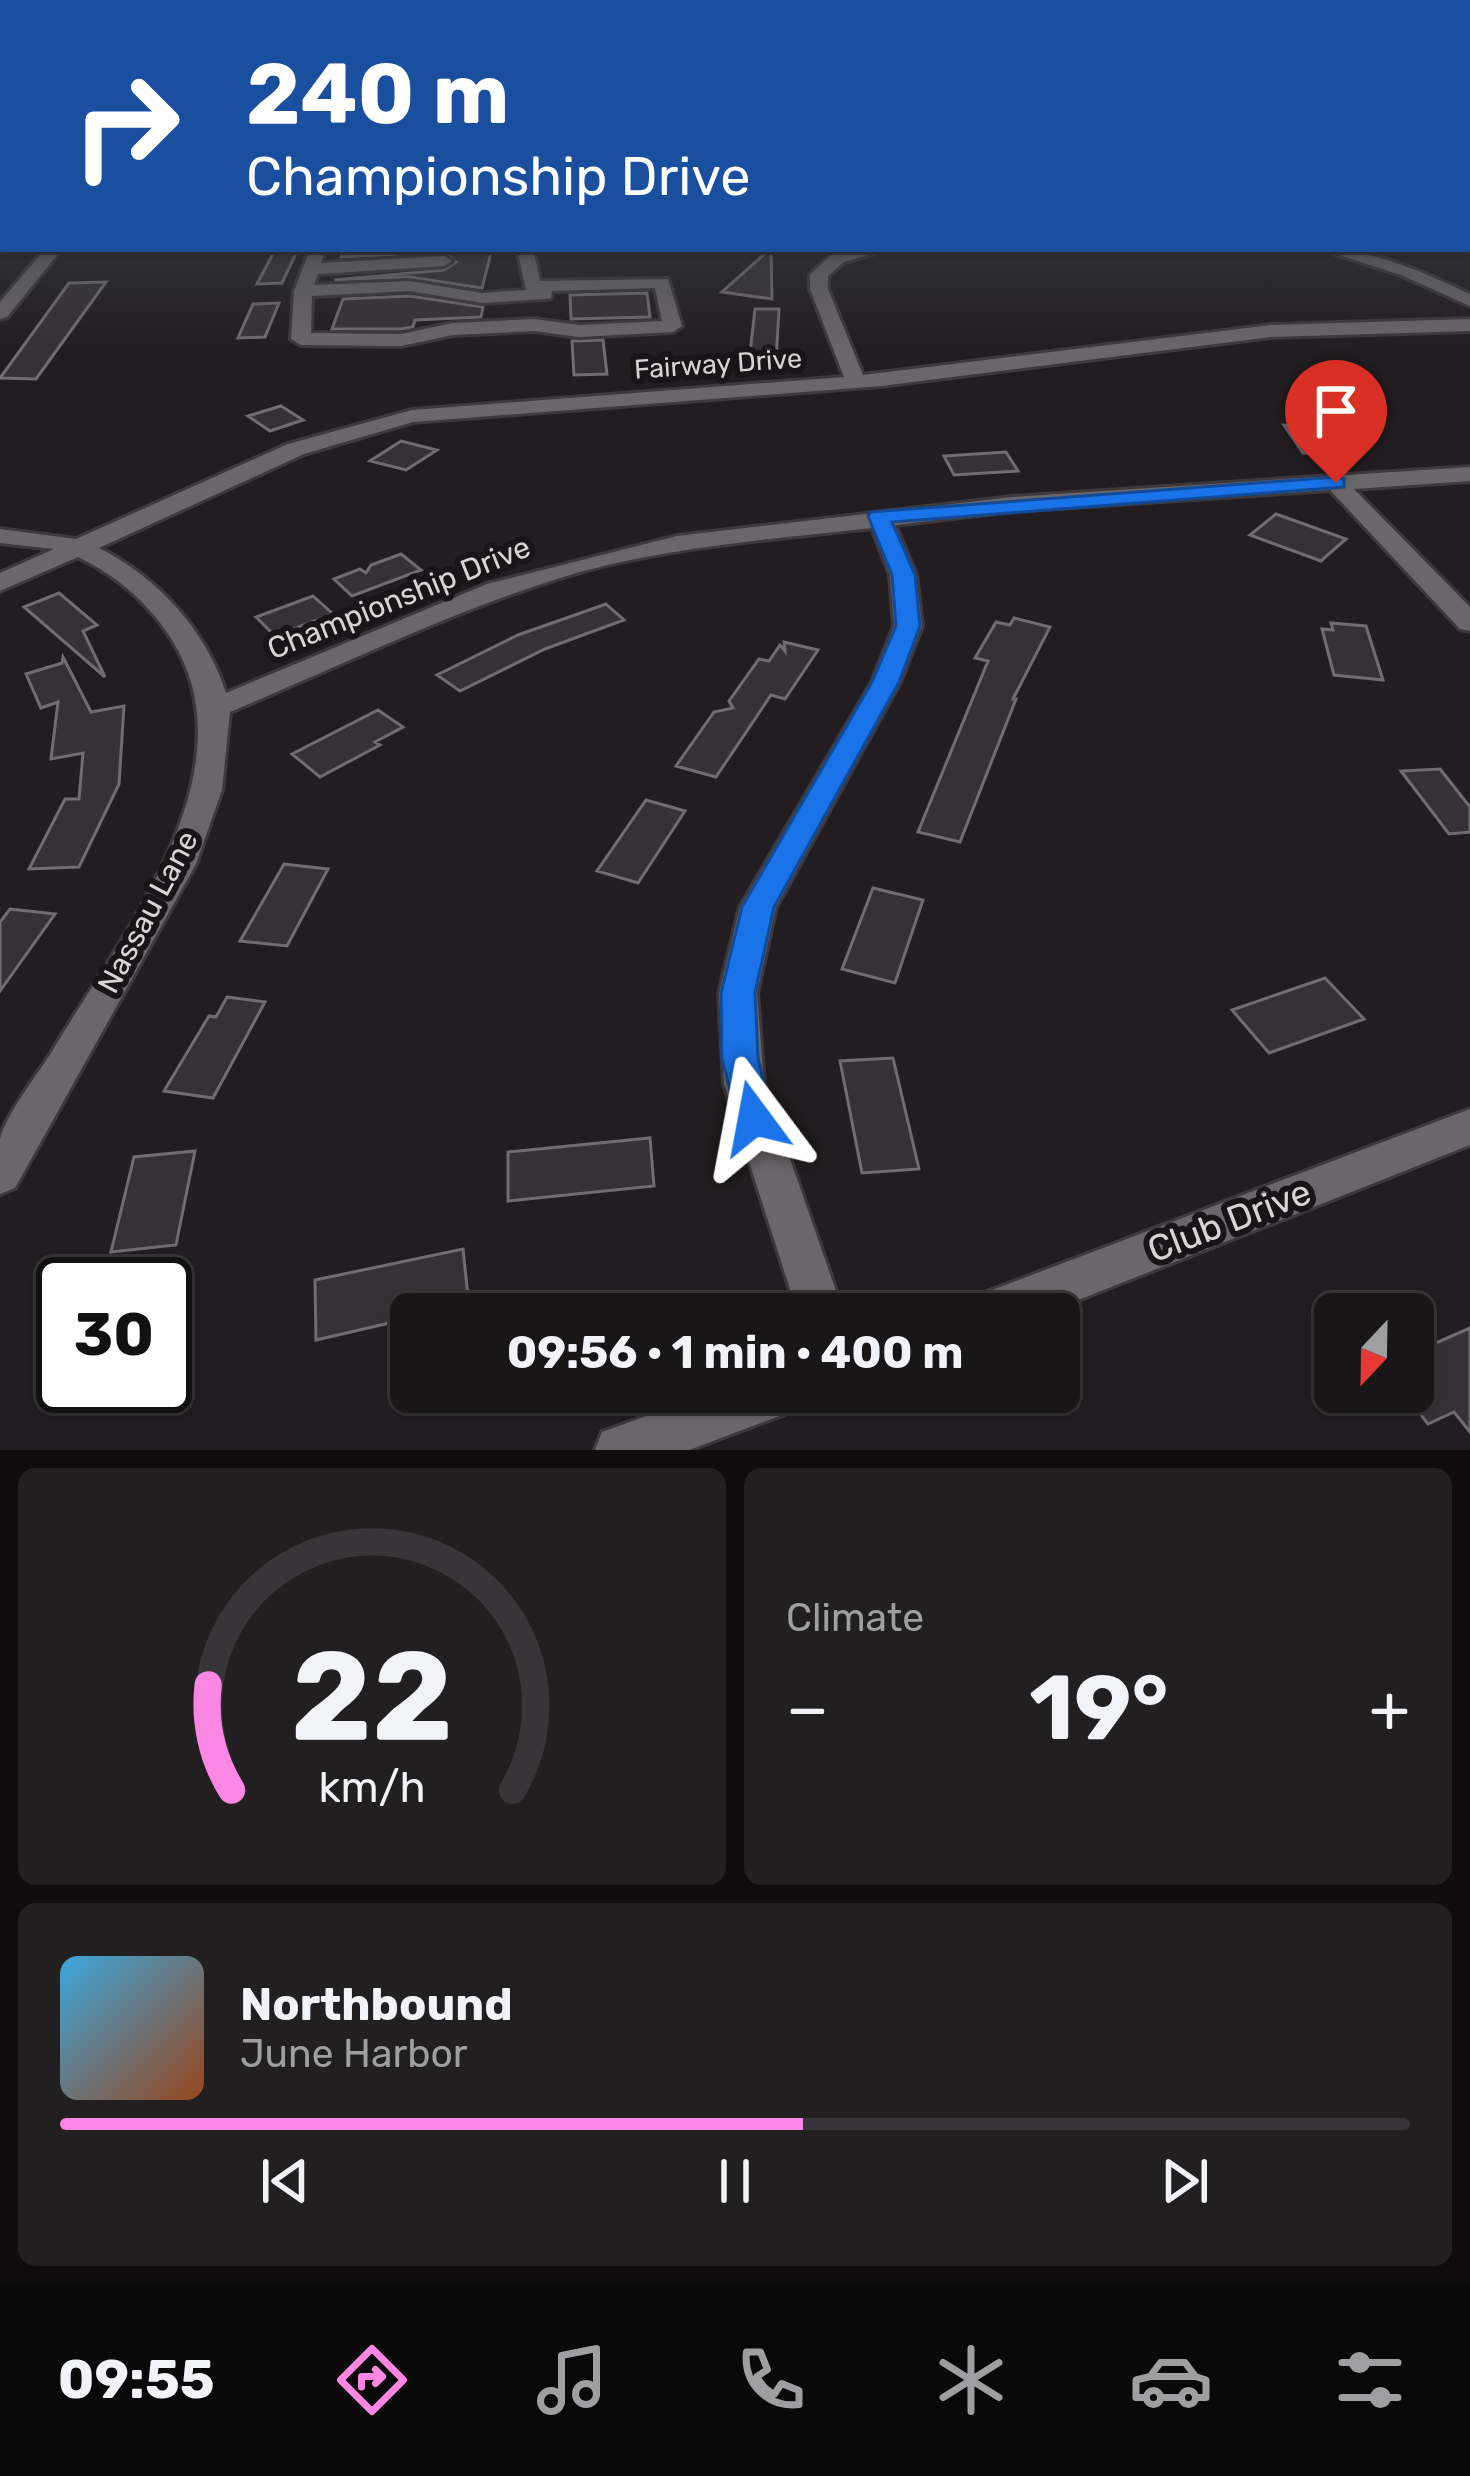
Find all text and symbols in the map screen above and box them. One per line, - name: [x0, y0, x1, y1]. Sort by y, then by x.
- text: 240 m: [246, 44, 510, 144]
- icon: right: [48, 48, 204, 204]
- text: Championship Drive: [246, 145, 751, 209]
- street label: Fairway Drive: [633, 342, 803, 386]
- pin: [1285, 360, 1387, 483]
- icon: arrive: [1303, 378, 1369, 444]
- street label: Championship Drive: [262, 529, 536, 667]
- street label: Nassau Lane: [90, 825, 206, 999]
- position arrow: [691, 1055, 817, 1181]
- street label: Club Drive: [1142, 1170, 1317, 1271]
- speed limit sign: 30: [36, 1257, 192, 1413]
- north arrow: [1314, 1293, 1434, 1413]
- map controls: [1314, 1293, 1434, 1413]
- text: 09:56 · 1 min · 400 m: [507, 1326, 963, 1379]
- text: Climate: [786, 1595, 924, 1641]
- text: 22: [291, 1622, 453, 1770]
- text: 19°: [1029, 1655, 1169, 1762]
- text: −: [786, 1669, 829, 1748]
- text: +: [1369, 1669, 1410, 1748]
- text: km/h: [318, 1761, 426, 1812]
- text: Northbound: [240, 1978, 513, 2031]
- text: June Harbor: [240, 2031, 468, 2077]
- icon: previous: [252, 2148, 318, 2214]
- icon: pause: [702, 2148, 768, 2214]
- icon: next: [1152, 2148, 1218, 2214]
- icon: directions: [330, 2338, 414, 2422]
- icon: music: [530, 2338, 614, 2422]
- icon: phone: [729, 2338, 813, 2422]
- icon: climate: [929, 2338, 1013, 2422]
- icon: car: [1129, 2338, 1213, 2422]
- icon: filters: [1328, 2338, 1412, 2422]
- text: 09:55: [58, 2348, 215, 2412]

